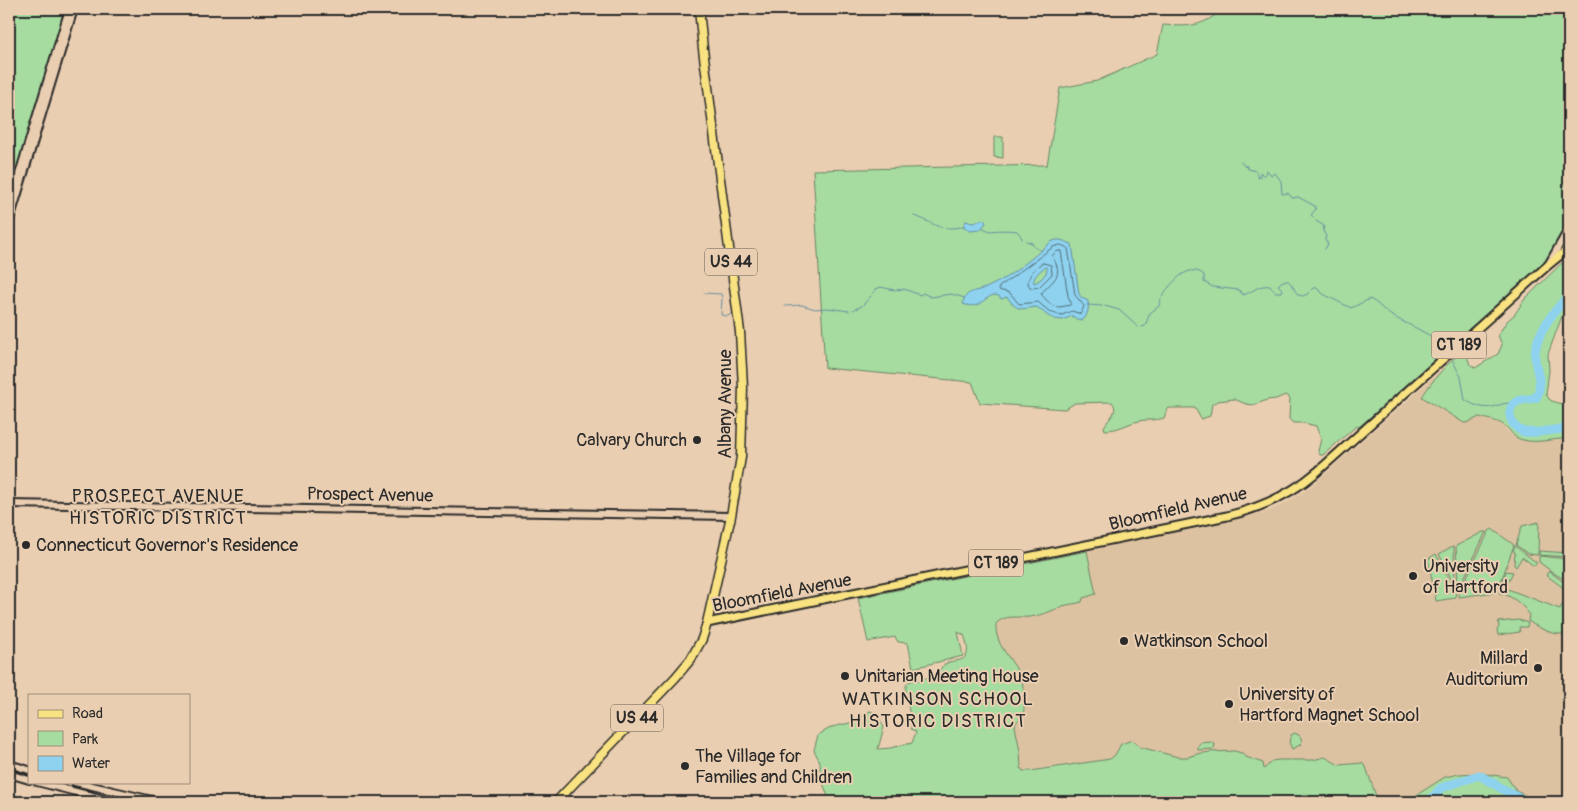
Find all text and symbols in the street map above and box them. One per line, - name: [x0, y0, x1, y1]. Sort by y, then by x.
- road number: US 44: [705, 248, 757, 276]
- road number: CT 189: [1432, 332, 1486, 358]
- street label: Albany Avenue: [714, 349, 737, 459]
- place label: Calvary Church: [576, 429, 687, 452]
- marker: Calvary Church: [691, 434, 703, 446]
- street label: Prospect Avenue: [307, 482, 433, 508]
- street label: Bloomfield Avenue: [1107, 482, 1249, 536]
- district label: PROSPECT AVENUE HISTORIC DISTRICT: [69, 484, 247, 530]
- place label: Connecticut Governor's Residence: [36, 534, 298, 557]
- marker: Connecticut Governor's Residence: [20, 539, 32, 551]
- road number: CT 189: [968, 550, 1024, 576]
- place label: University of Hartford: [1423, 555, 1508, 599]
- street label: Bloomfield Avenue: [711, 568, 854, 618]
- marker: University of Hartford: [1407, 570, 1419, 582]
- place label: Watkinson School: [1134, 630, 1268, 653]
- marker: Watkinson School: [1118, 635, 1130, 647]
- place label: Millard Auditorium: [1445, 647, 1528, 691]
- marker: Millard Auditorium: [1532, 662, 1544, 674]
- place label: Unitarian Meeting House: [855, 665, 1039, 688]
- marker: Unitarian Meeting House: [839, 670, 851, 682]
- place label: University of Hartford Magnet School: [1239, 683, 1419, 727]
- district label: WATKINSON SCHOOL HISTORIC DISTRICT: [842, 687, 1034, 733]
- legend: [28, 694, 190, 784]
- marker: University of Hartford Magnet School: [1223, 698, 1235, 710]
- text: Road: [72, 704, 103, 723]
- road number: US 44: [611, 704, 663, 731]
- text: Park: [72, 730, 99, 749]
- place label: The Village for Families and Children: [695, 745, 852, 789]
- text: Water: [72, 754, 111, 773]
- marker: The Village for Families and Children: [679, 760, 691, 772]

